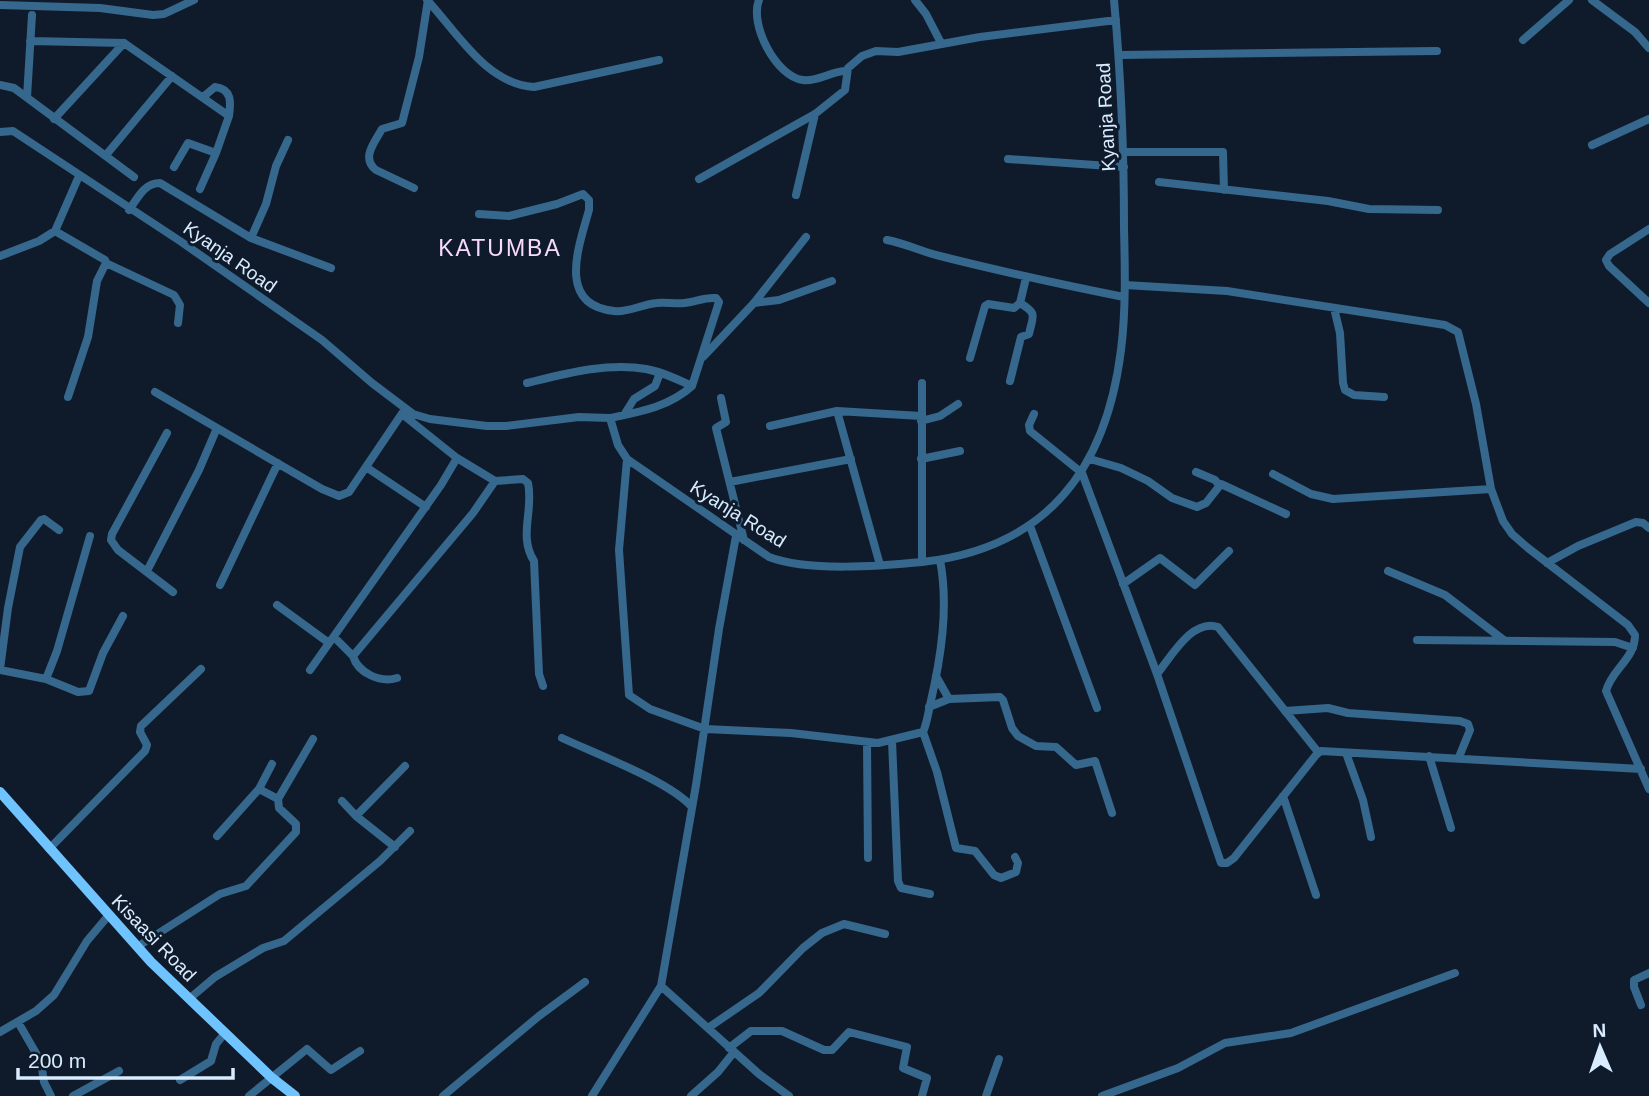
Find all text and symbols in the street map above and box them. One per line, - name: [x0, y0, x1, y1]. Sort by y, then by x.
- street label: Kyanja Road: [1093, 62, 1119, 172]
- street label: Kyanja Road: [179, 217, 281, 297]
- district label: KATUMBA: [438, 235, 562, 261]
- street label: Kyanja Road: [686, 476, 790, 552]
- street label: Kisaasi Road: [108, 890, 200, 986]
- north arrow: [1565, 1012, 1635, 1082]
- text: N: [1592, 1020, 1607, 1041]
- scale bar: [18, 1036, 233, 1080]
- text: 200 m: [28, 1049, 86, 1072]

